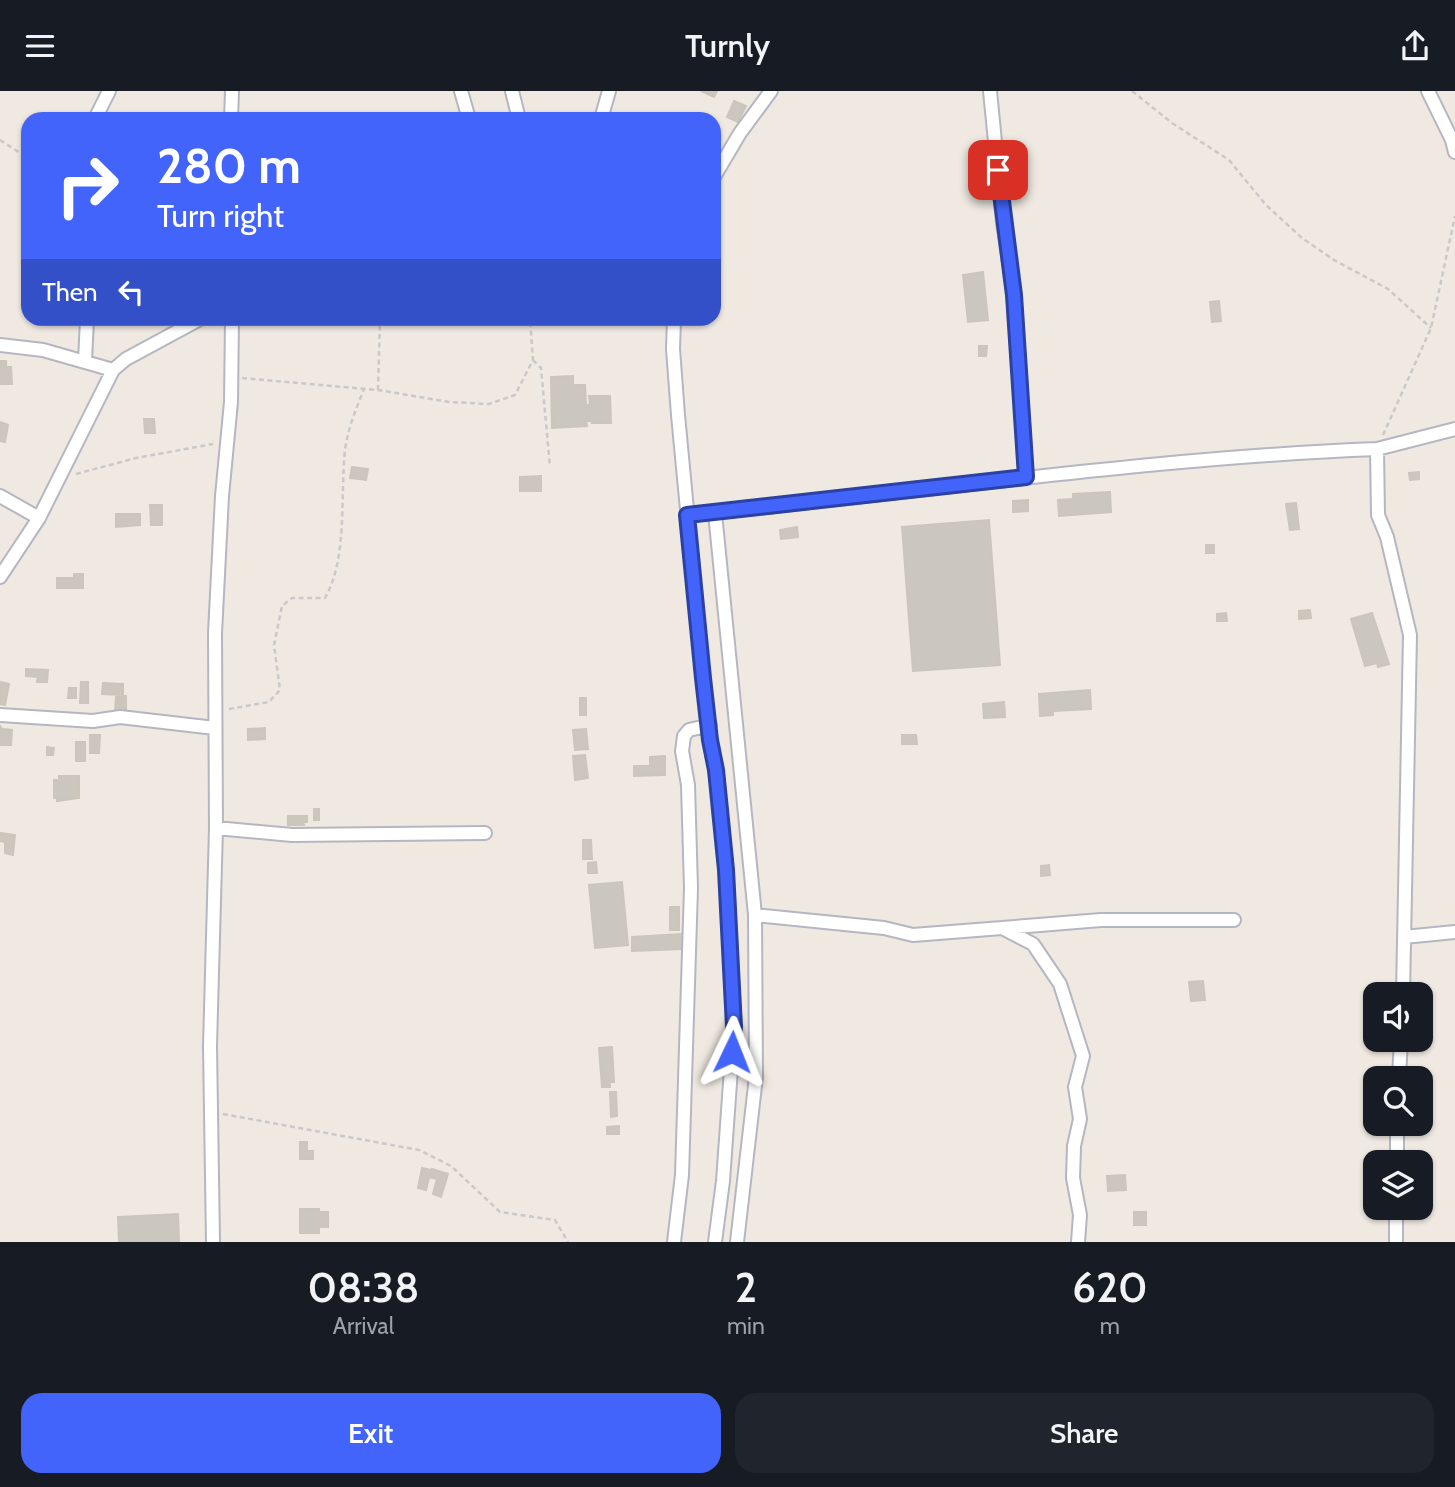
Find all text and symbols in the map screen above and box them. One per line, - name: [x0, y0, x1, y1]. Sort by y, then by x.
- text: Turnly: [685, 26, 770, 65]
- icon: menu: [21, 27, 59, 65]
- icon: share: [1396, 27, 1434, 65]
- text: 280 m: [157, 136, 301, 195]
- icon: right: [42, 140, 133, 231]
- pin: [968, 140, 1028, 200]
- icon: arrive: [979, 151, 1017, 189]
- text: Turn right: [157, 196, 284, 235]
- icon: left: [112, 273, 150, 311]
- text: Then: [42, 276, 98, 308]
- map controls: [1363, 982, 1433, 1220]
- button: sound: [1363, 982, 1433, 1052]
- position arrow: [695, 1015, 769, 1089]
- button: search: [1363, 1066, 1433, 1136]
- button: layers: [1363, 1150, 1433, 1220]
- text: 08:38: [307, 1261, 419, 1313]
- text: 2: [735, 1261, 757, 1313]
- text: 620: [1072, 1261, 1148, 1313]
- text: Arrival: [333, 1312, 394, 1340]
- text: min: [727, 1312, 765, 1340]
- text: m: [1100, 1312, 1120, 1340]
- button: Exit: [21, 1393, 721, 1473]
- button: Share: [735, 1393, 1434, 1473]

